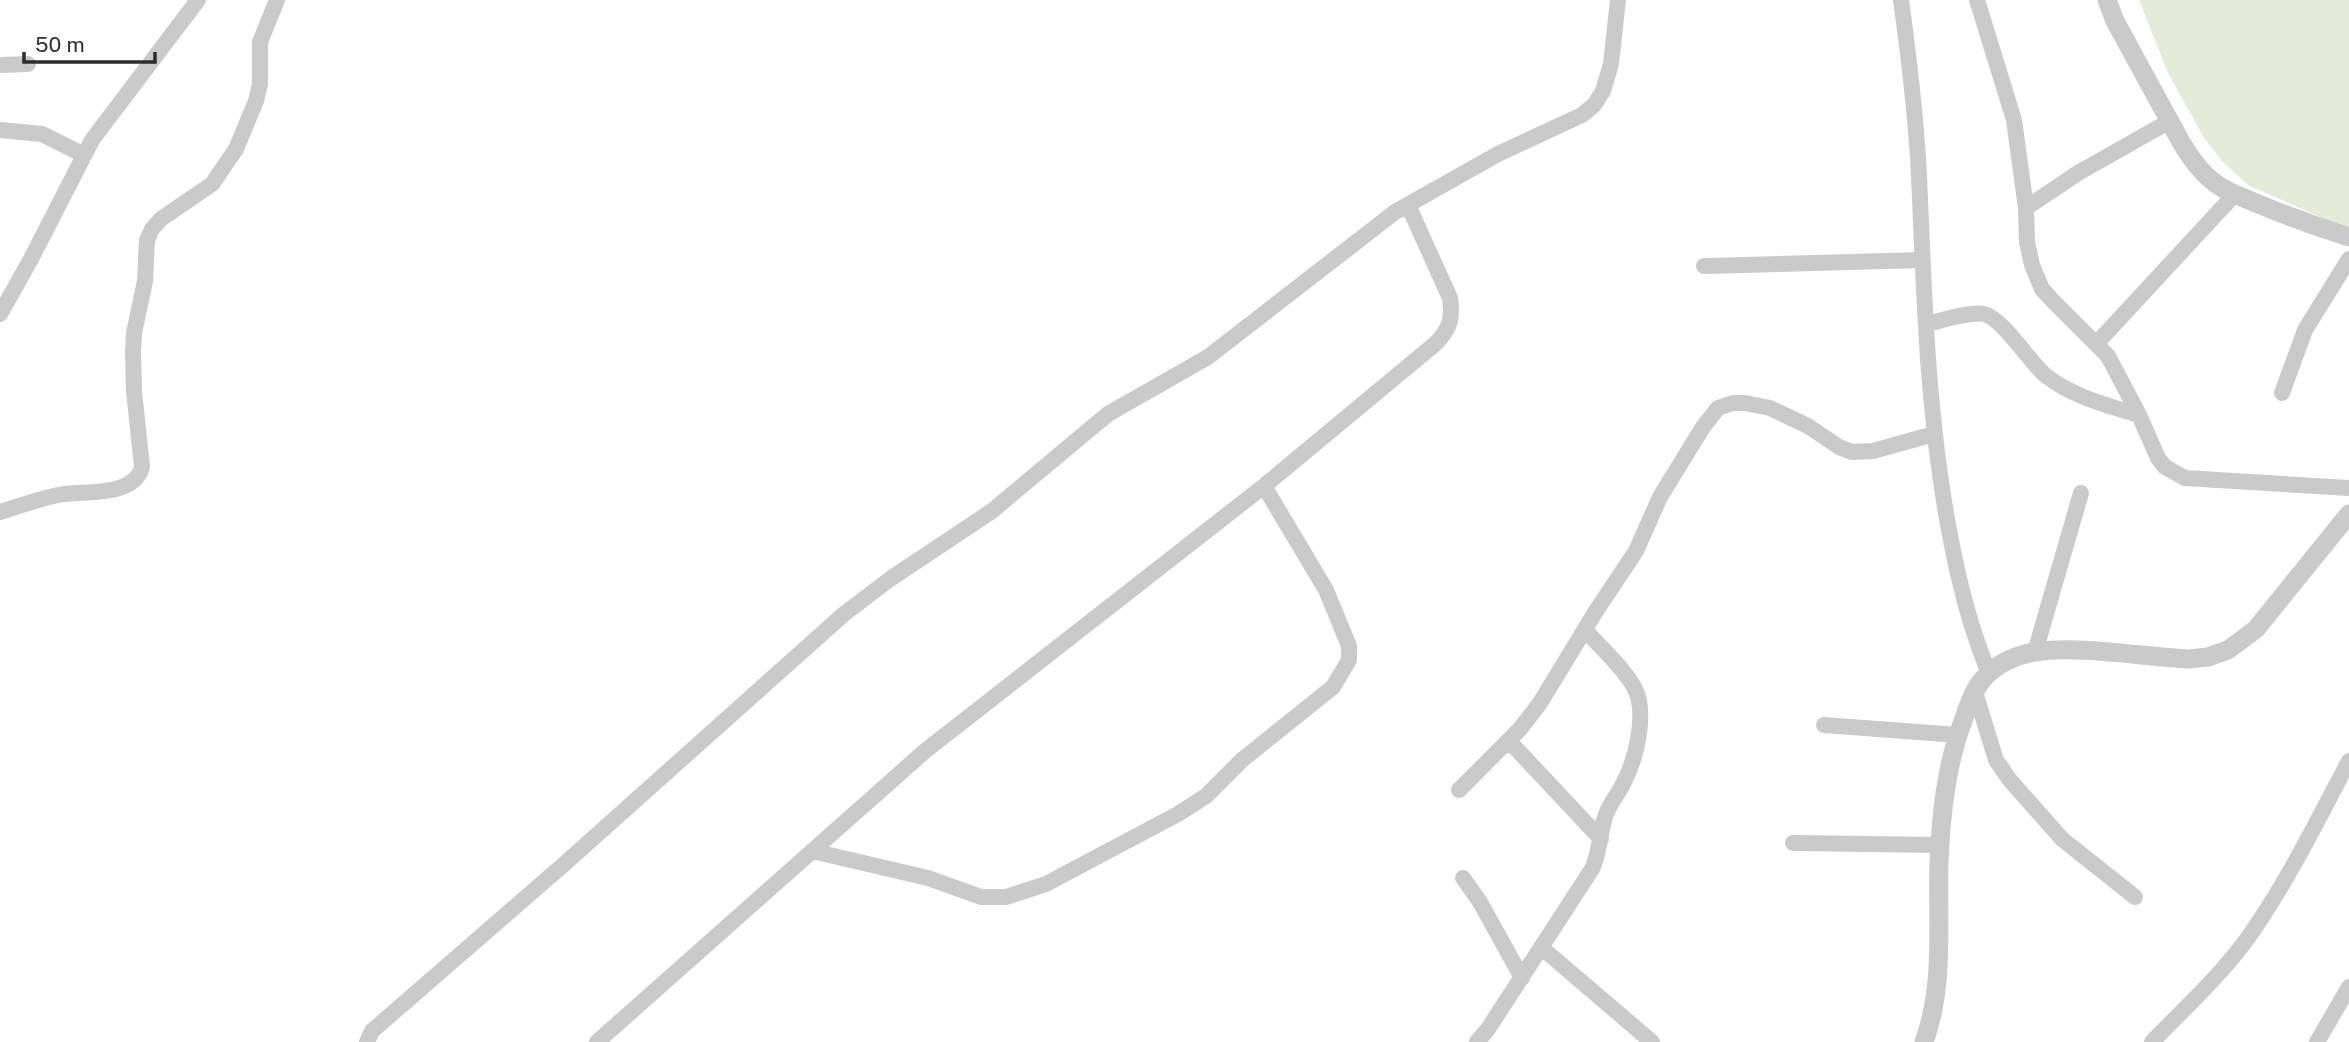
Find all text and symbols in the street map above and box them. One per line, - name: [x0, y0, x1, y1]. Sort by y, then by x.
- scale bar: [24, 21, 156, 65]
- text: 50 m: [35, 32, 85, 57]

